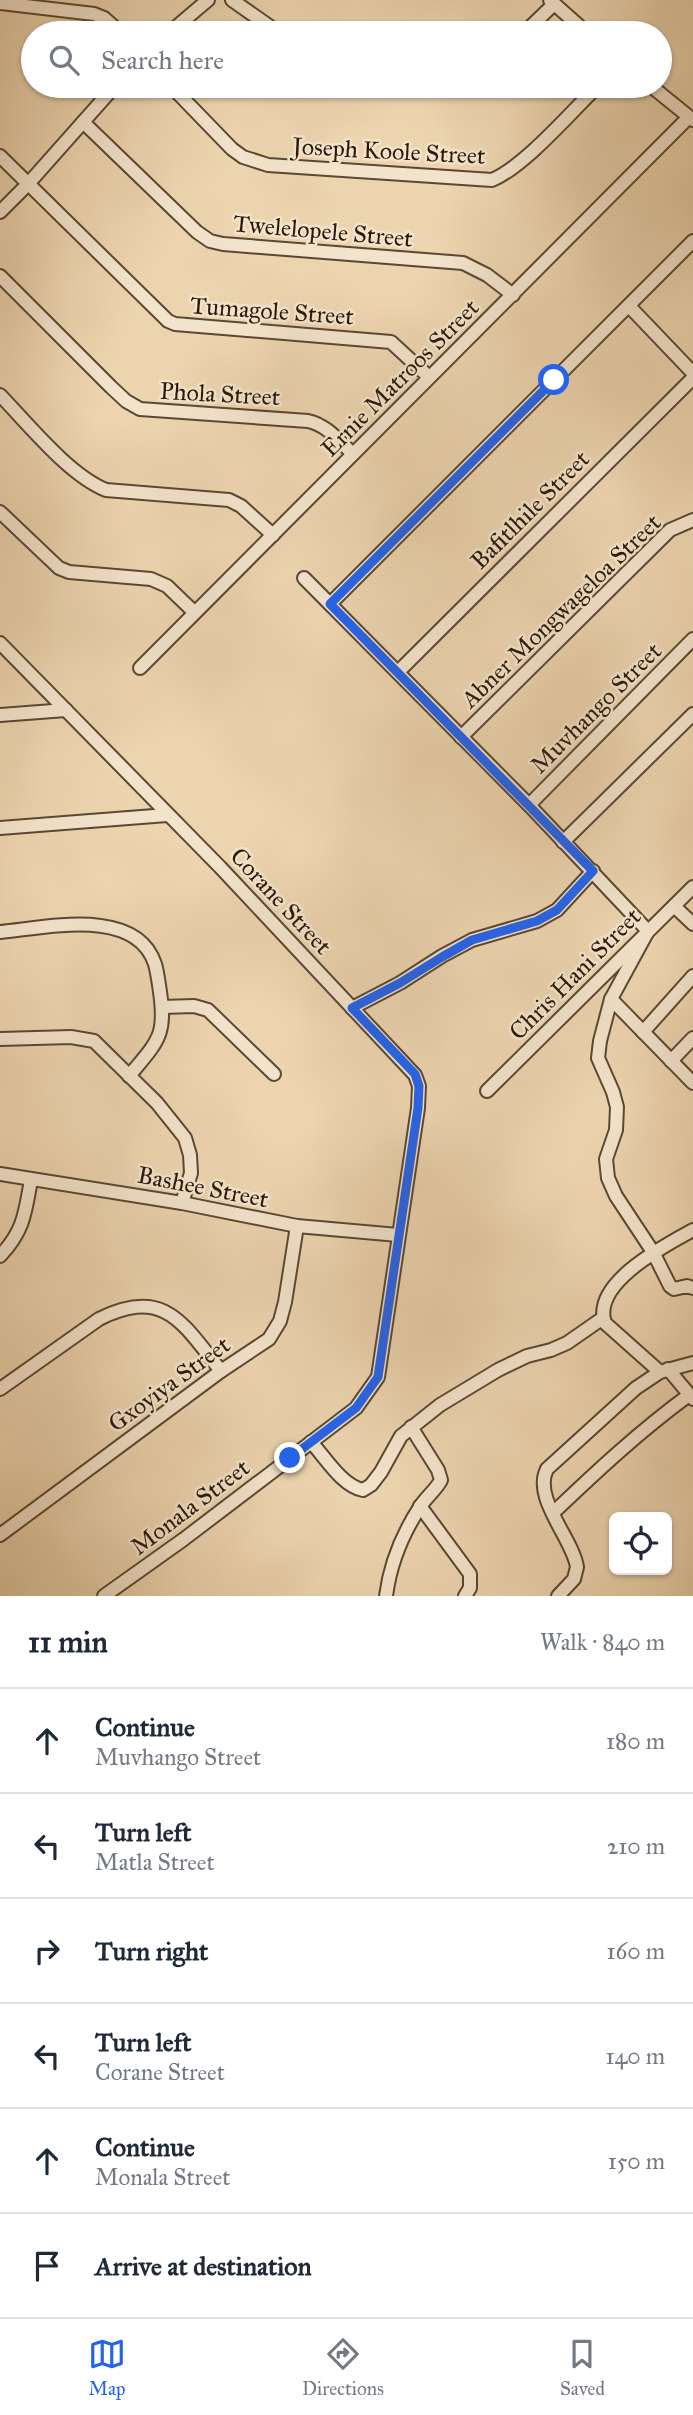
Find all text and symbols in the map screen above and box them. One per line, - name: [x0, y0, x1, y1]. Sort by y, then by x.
- search box: [21, 21, 672, 98]
- icon: search: [45, 41, 83, 79]
- text: Search here: [101, 44, 224, 76]
- street label: Joseph Koole Street: [289, 131, 487, 171]
- street label: Twelelopele Street: [232, 208, 414, 254]
- street label: Tumagole Street: [189, 290, 355, 332]
- street label: Ernie Matroos Street: [315, 292, 486, 463]
- route start: [538, 364, 569, 395]
- street label: Phola Street: [159, 376, 281, 412]
- street label: Bafitlhile Street: [464, 444, 596, 576]
- street label: Abner Mongwageloa Street: [454, 507, 668, 715]
- street label: Muvhango Street: [524, 636, 668, 780]
- street label: Corane Street: [224, 841, 339, 961]
- street label: Chris Hani Street: [503, 901, 648, 1046]
- street label: Bashee Street: [135, 1160, 272, 1214]
- street label: Gxoyiya Street: [102, 1329, 236, 1438]
- route end: [274, 1442, 305, 1473]
- street label: Monala Street: [125, 1452, 256, 1561]
- map controls: [609, 1512, 672, 1575]
- button: locate: [609, 1512, 672, 1575]
- text: 11 min: [28, 1624, 108, 1660]
- text: Walk · 840 m: [540, 1628, 665, 1656]
- text: Continue: [95, 1711, 195, 1743]
- icon: ahead: [28, 1722, 66, 1760]
- text: 180 m: [606, 1727, 665, 1755]
- text: Muvhango Street: [95, 1743, 261, 1771]
- text: Turn left: [95, 1816, 191, 1848]
- icon: left: [28, 1827, 66, 1865]
- text: 210 m: [607, 1832, 665, 1860]
- text: Matla Street: [95, 1848, 215, 1876]
- icon: right: [28, 1932, 66, 1970]
- text: Turn right: [95, 1935, 208, 1967]
- text: 160 m: [607, 1937, 665, 1965]
- text: Turn left: [95, 2026, 191, 2058]
- icon: left: [28, 2037, 66, 2075]
- text: 140 m: [605, 2042, 665, 2070]
- text: Corane Street: [95, 2058, 225, 2086]
- text: Continue: [95, 2131, 195, 2163]
- icon: ahead: [28, 2142, 66, 2180]
- text: 150 m: [608, 2147, 665, 2175]
- text: Monala Street: [95, 2163, 230, 2191]
- icon: arrive: [28, 2247, 66, 2285]
- text: Arrive at destination: [95, 2250, 312, 2282]
- tab: Map: [88, 2335, 126, 2400]
- tab: Directions: [302, 2335, 384, 2400]
- tab: Saved: [560, 2335, 605, 2400]

